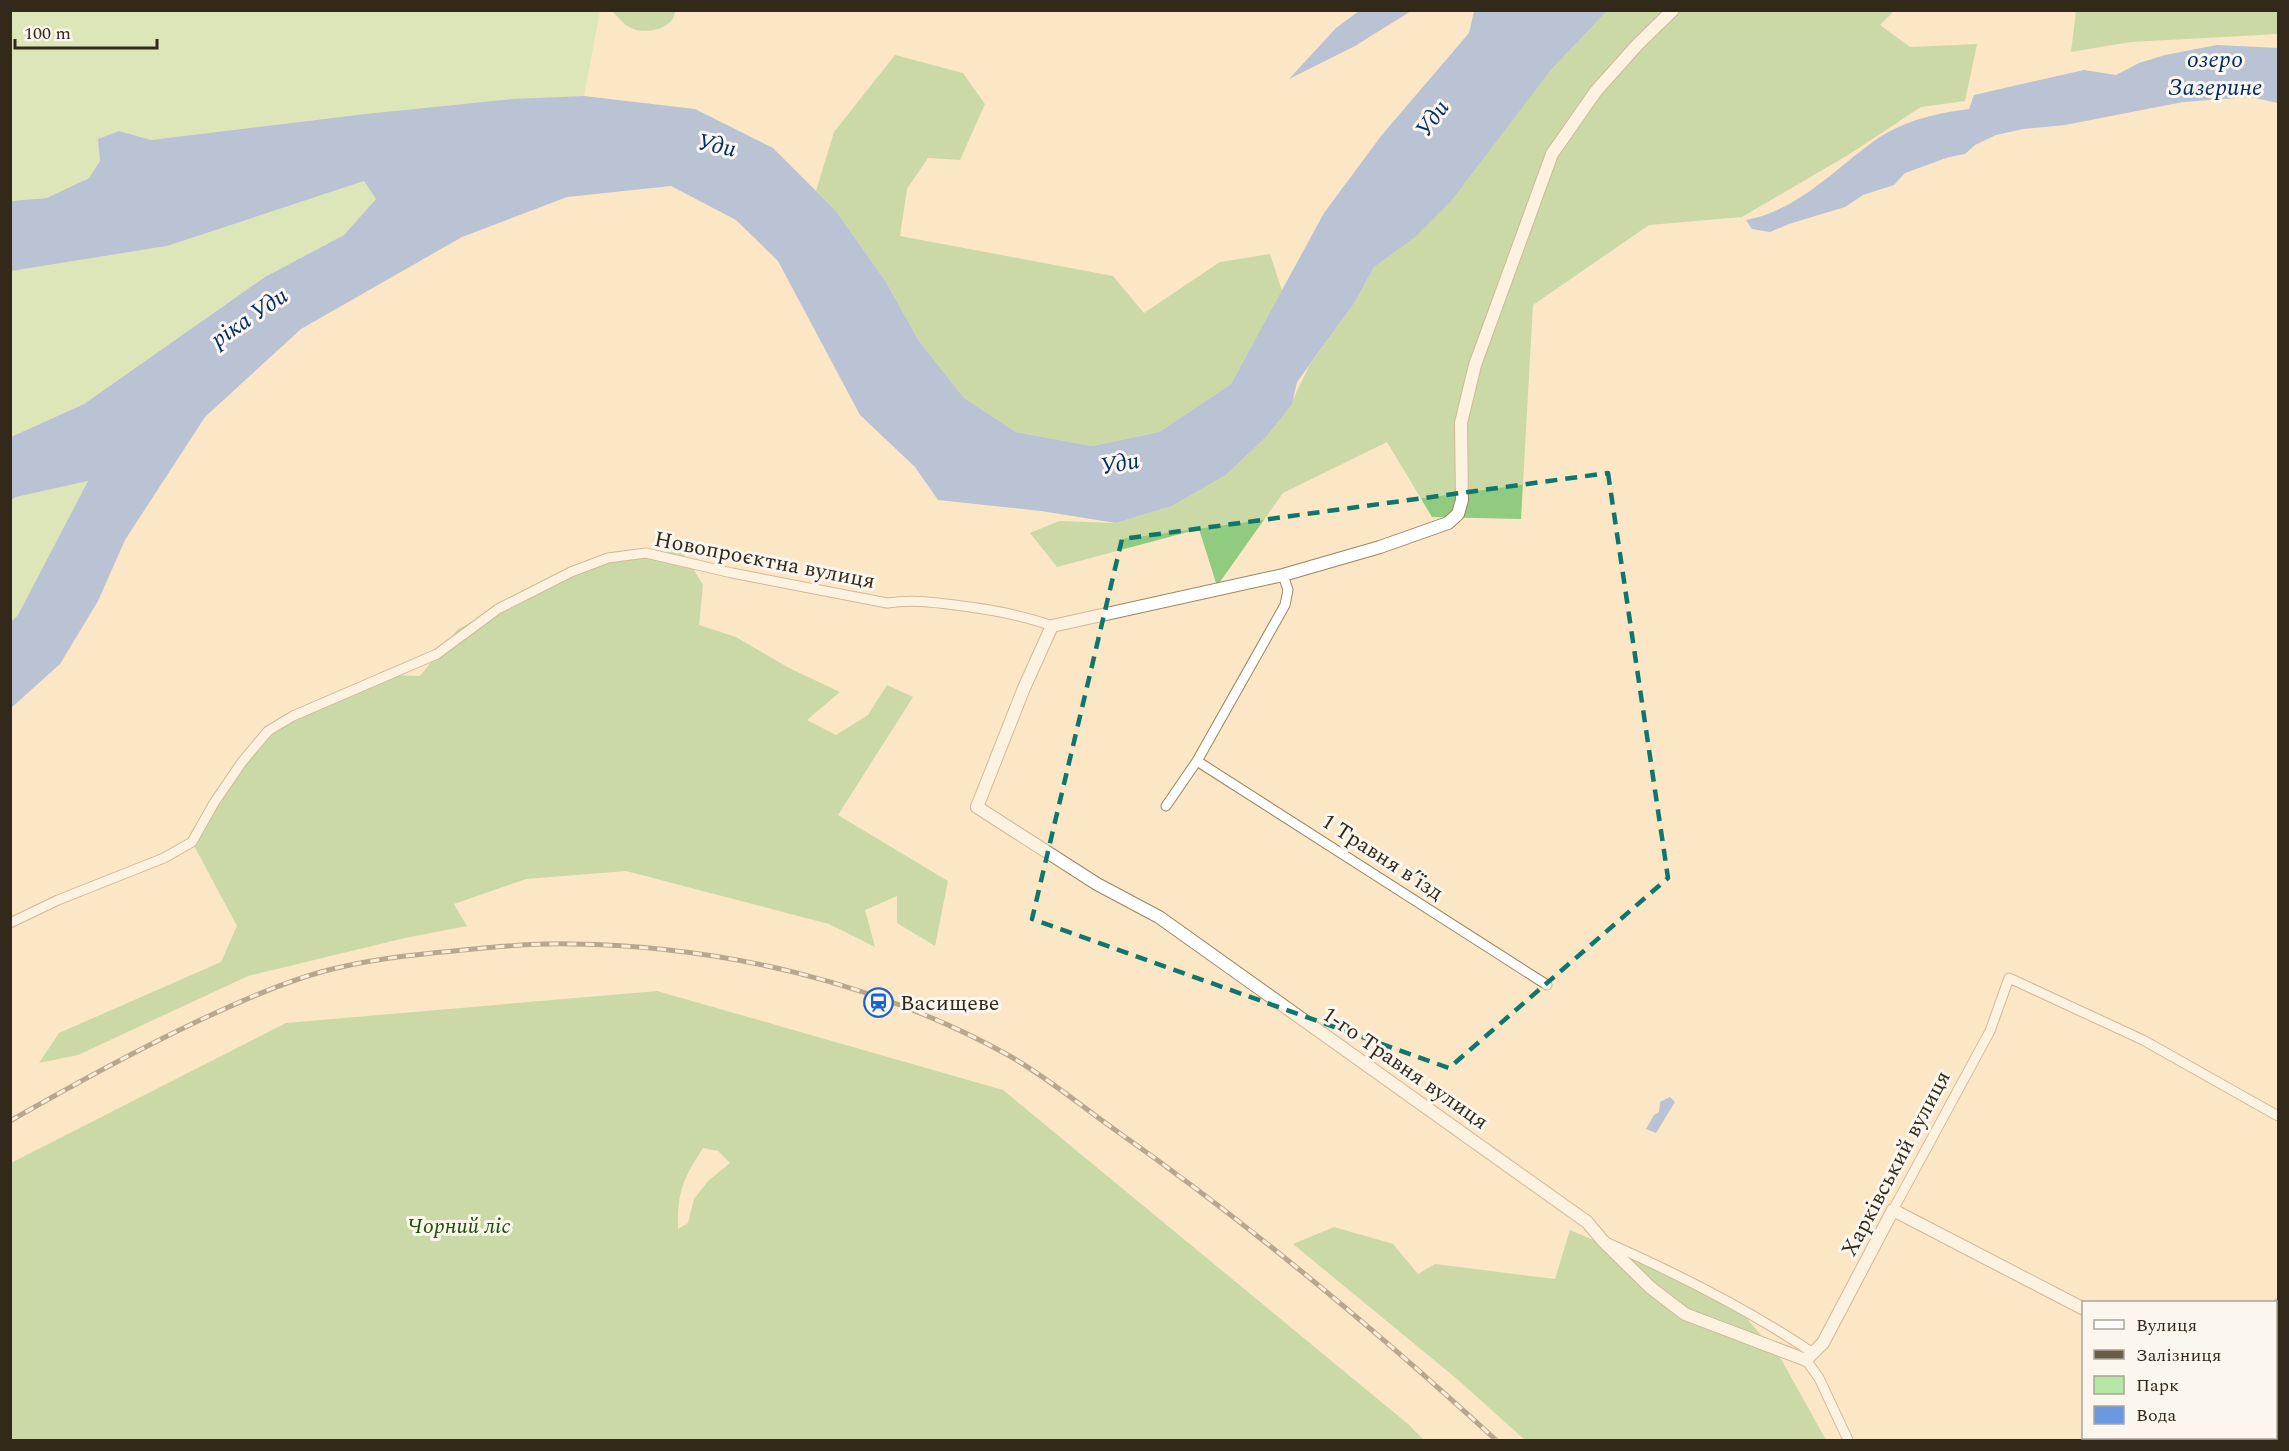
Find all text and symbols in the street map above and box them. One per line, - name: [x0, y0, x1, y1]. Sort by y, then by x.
- scale bar: [15, 12, 158, 50]
- text: 100 m: [24, 20, 71, 47]
- water label: озеро Зазерине: [2168, 42, 2262, 106]
- water label: Уди: [1407, 92, 1459, 145]
- water label: Уди: [694, 124, 740, 168]
- water label: ріка Уди: [203, 278, 296, 358]
- water label: Уди: [1098, 443, 1143, 485]
- street label: Новопроєктна вулиця: [651, 523, 878, 598]
- street label: 1 Травня в’їзд: [1314, 805, 1450, 909]
- station icon: Васищеве: [863, 986, 895, 1018]
- place label: Васищеве: [900, 987, 999, 1020]
- street label: 1-го Травня вулиця: [1315, 998, 1495, 1138]
- street label: Харківський вулиця: [1833, 1065, 1959, 1263]
- park label: Чорний ліс: [407, 1210, 511, 1243]
- legend: [2082, 1301, 2277, 1439]
- text: Вулиця: [2136, 1312, 2197, 1339]
- text: Залізниця: [2136, 1342, 2221, 1369]
- text: Парк: [2136, 1372, 2179, 1399]
- text: Вода: [2136, 1402, 2176, 1429]

